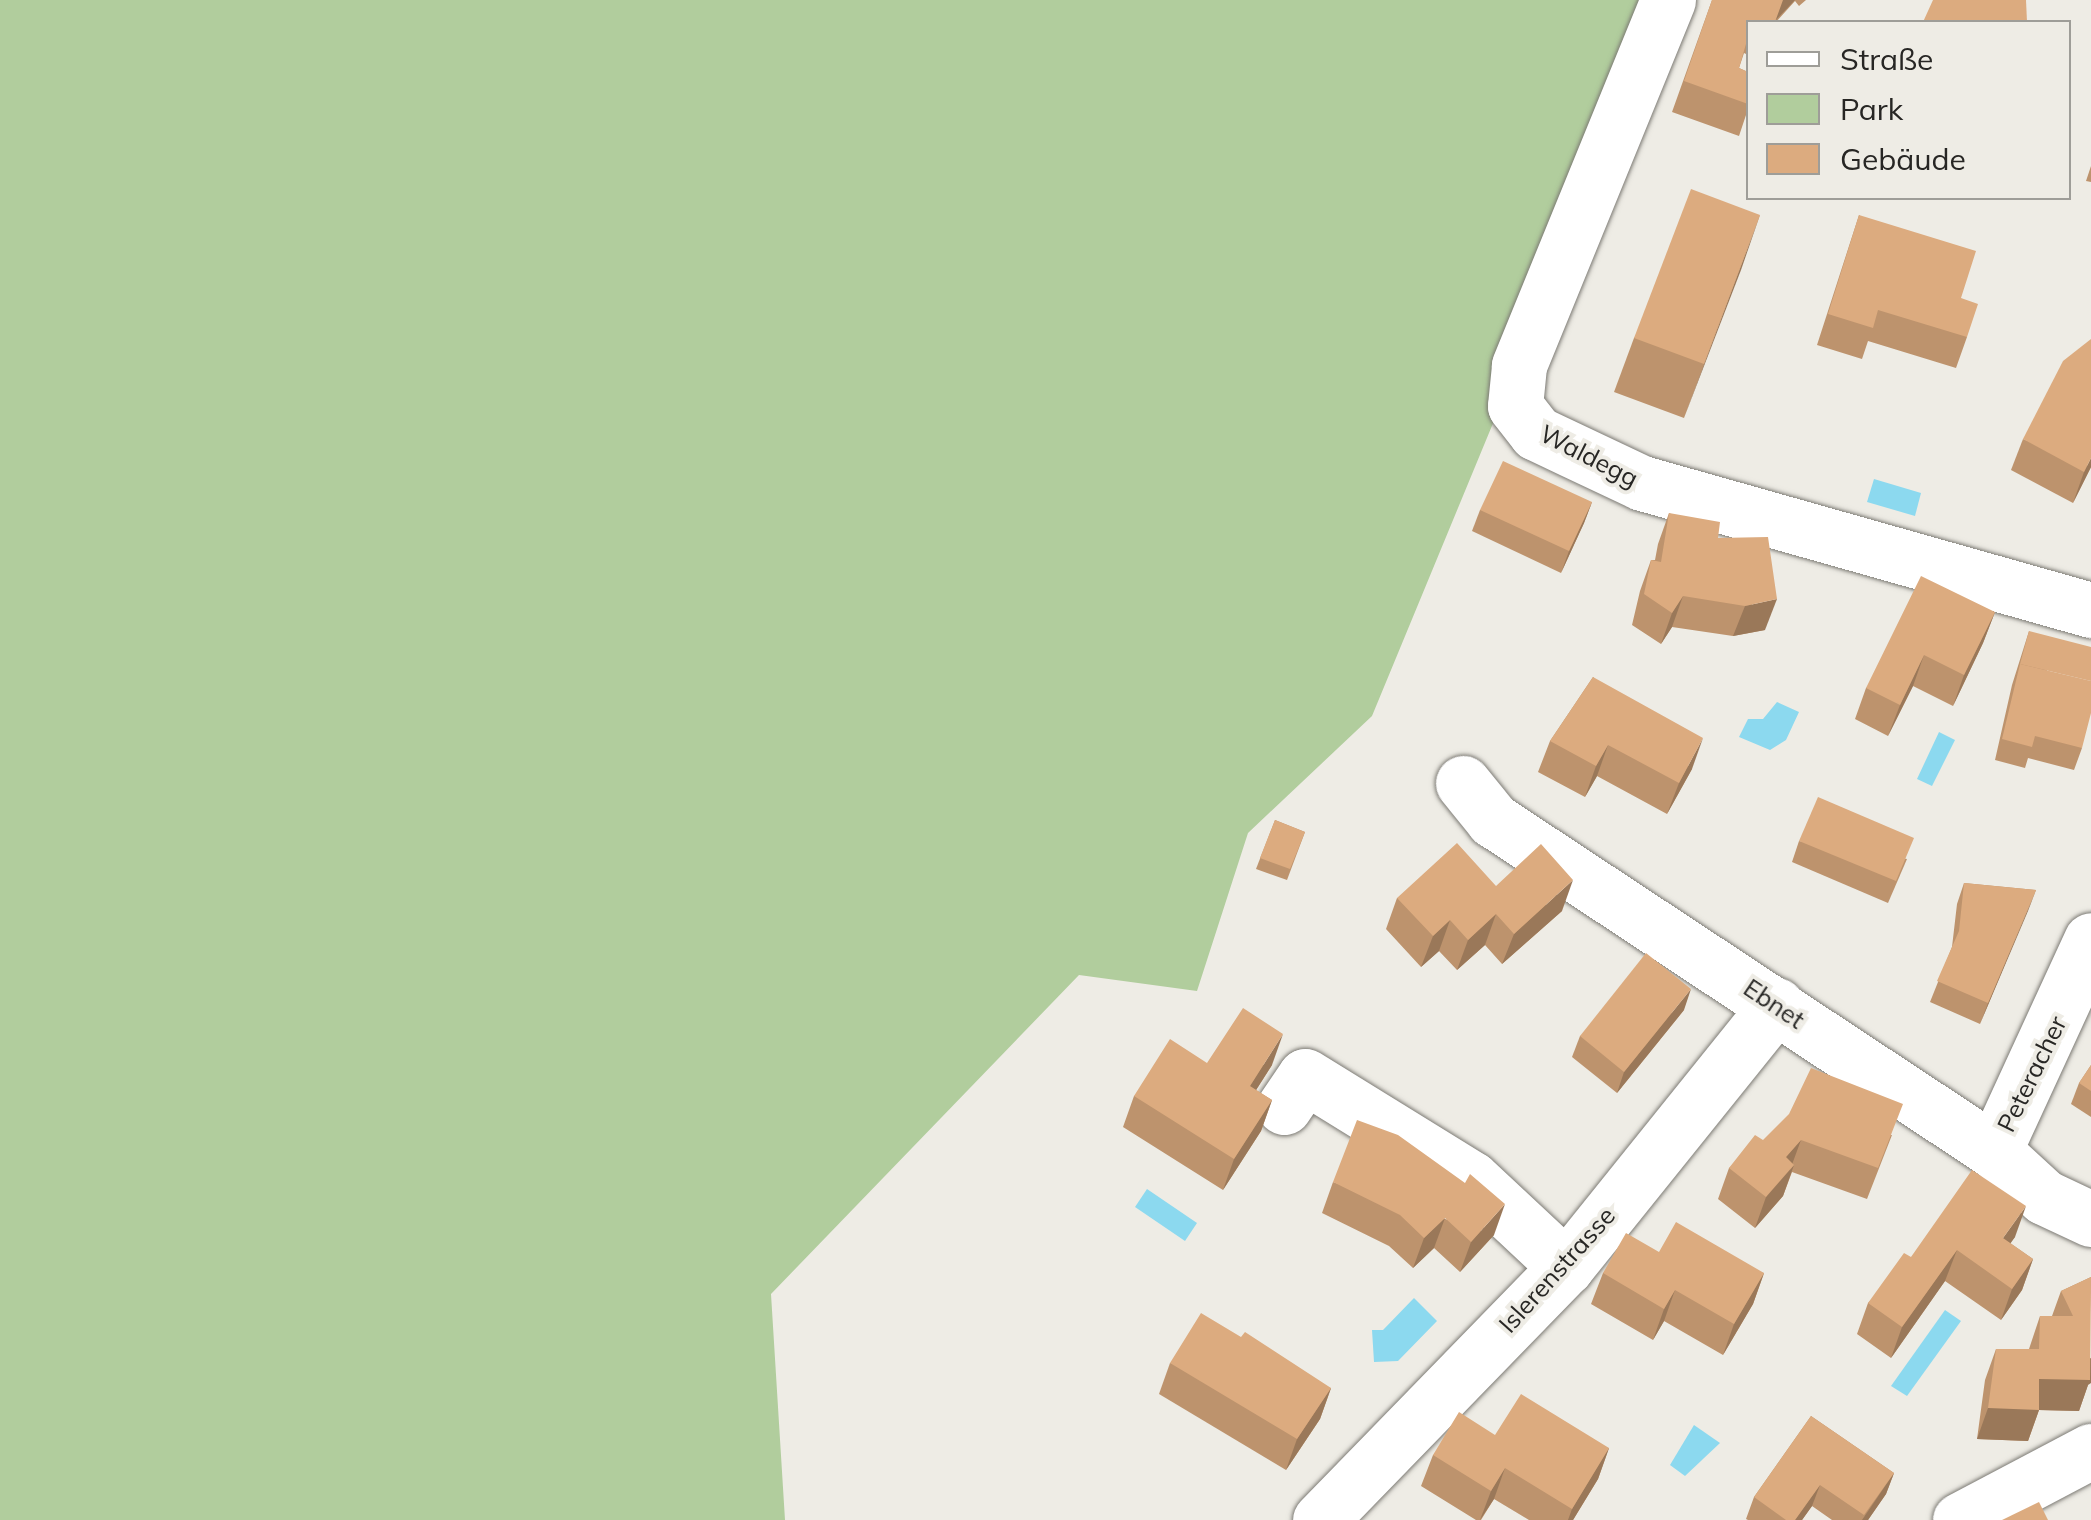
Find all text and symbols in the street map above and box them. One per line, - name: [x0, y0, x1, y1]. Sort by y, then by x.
- legend: [1746, 20, 2071, 200]
- text: Straße: [1840, 40, 1933, 78]
- text: Park: [1840, 90, 1903, 128]
- text: Gebäude: [1840, 140, 1966, 178]
- street label: Waldegg: [1535, 419, 1643, 493]
- street label: Ebnet: [1738, 973, 1810, 1035]
- street label: Peteracher: [1991, 1011, 2073, 1137]
- street label: Islerenstrasse: [1493, 1201, 1621, 1339]

